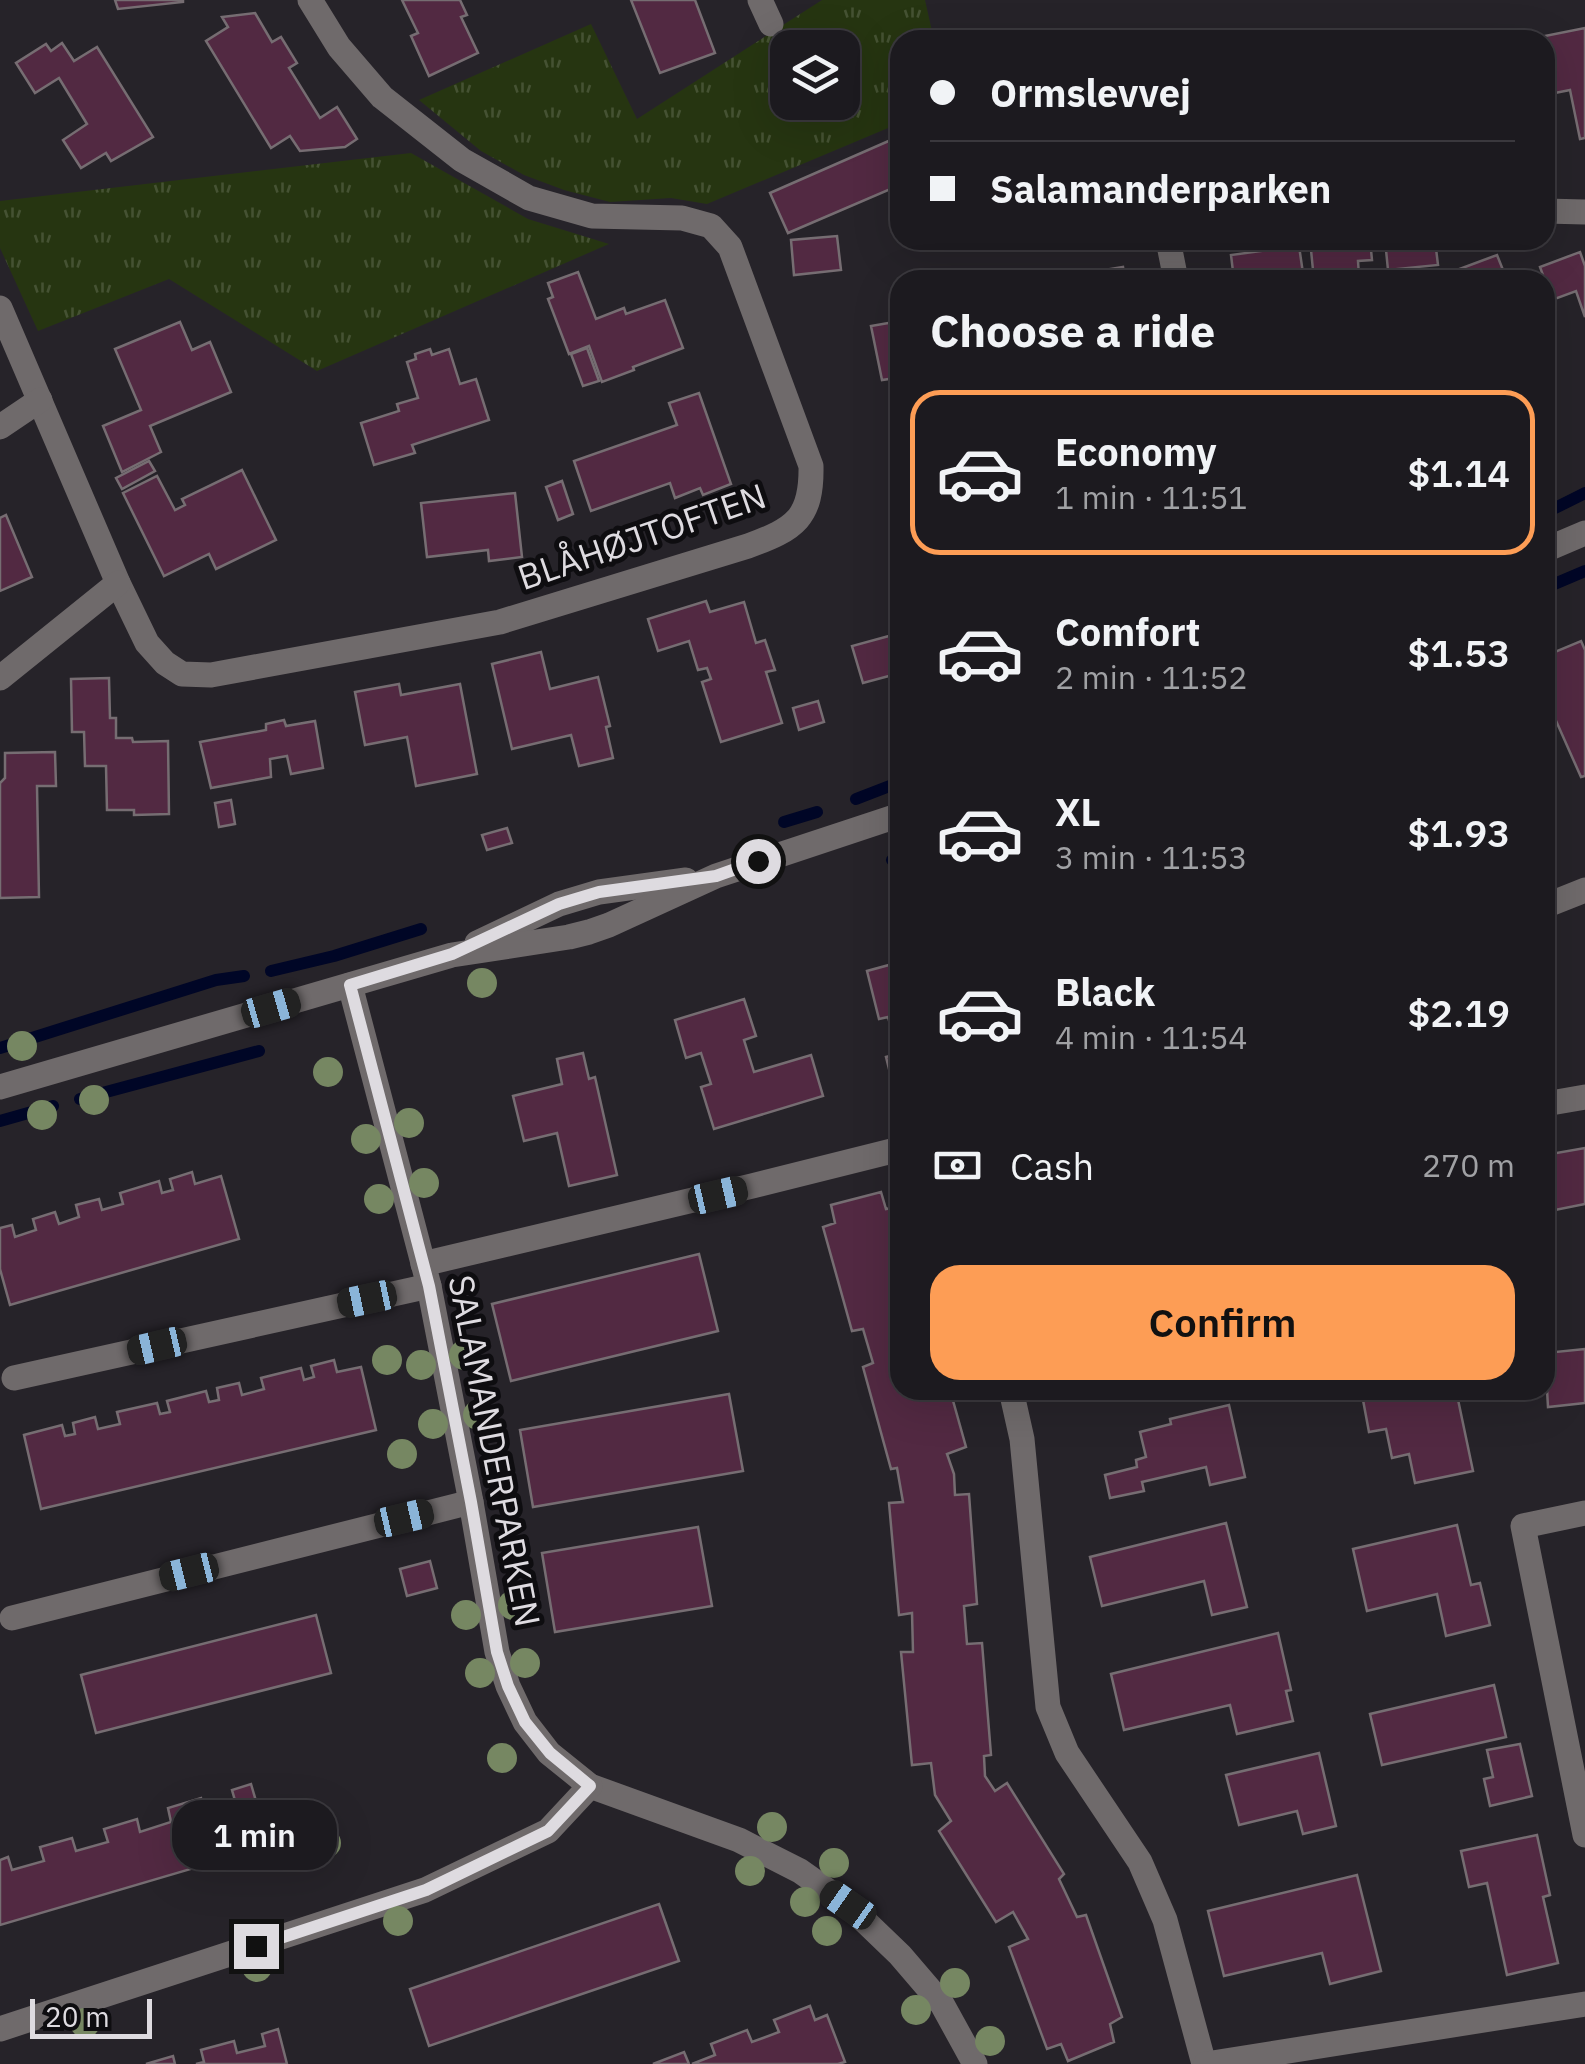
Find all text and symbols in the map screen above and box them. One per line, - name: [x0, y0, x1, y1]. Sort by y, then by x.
- map controls: [770, 30, 860, 120]
- button: layers: [770, 30, 860, 120]
- text: Ormslevvej: [990, 68, 1191, 117]
- text: Salamanderparken: [990, 164, 1332, 213]
- text: Choose a ride: [930, 301, 1215, 359]
- text: Economy: [1055, 427, 1217, 476]
- icon: car: [935, 428, 1025, 518]
- text: $1.14: [1407, 448, 1510, 497]
- street label: BLÅHØJTOFTEN: [512, 472, 772, 600]
- text: 1 min · 11:51: [1055, 476, 1248, 518]
- text: Comfort: [1055, 607, 1200, 656]
- icon: car: [935, 608, 1025, 698]
- text: $1.53: [1407, 628, 1510, 677]
- text: 2 min · 11:52: [1055, 656, 1248, 698]
- text: XL: [1055, 787, 1101, 836]
- icon: car: [935, 788, 1025, 878]
- text: $1.93: [1407, 808, 1510, 857]
- text: 3 min · 11:53: [1055, 836, 1248, 878]
- route start: [736, 839, 781, 884]
- text: Black: [1055, 967, 1155, 1016]
- icon: car: [935, 968, 1025, 1058]
- car: [238, 985, 304, 1031]
- text: $2.19: [1407, 988, 1510, 1037]
- text: 4 min · 11:54: [1055, 1016, 1248, 1058]
- icon: cash: [930, 1138, 985, 1193]
- text: Cash: [1010, 1141, 1094, 1190]
- text: 270 m: [1422, 1144, 1515, 1186]
- car: [685, 1174, 751, 1216]
- button: Confirm: [930, 1265, 1515, 1380]
- street label: SALAMANDERPARKEN: [438, 1271, 552, 1630]
- car: [335, 1278, 399, 1320]
- car: [124, 1325, 190, 1367]
- car: [371, 1497, 437, 1539]
- car: [156, 1550, 222, 1594]
- callout: 1 min: [174, 1801, 338, 1871]
- text: 1 min: [213, 1814, 296, 1856]
- car: [815, 1876, 881, 1934]
- route end: [234, 1924, 279, 1969]
- scale bar: [30, 1994, 152, 2038]
- text: 20 m: [45, 1998, 110, 2035]

